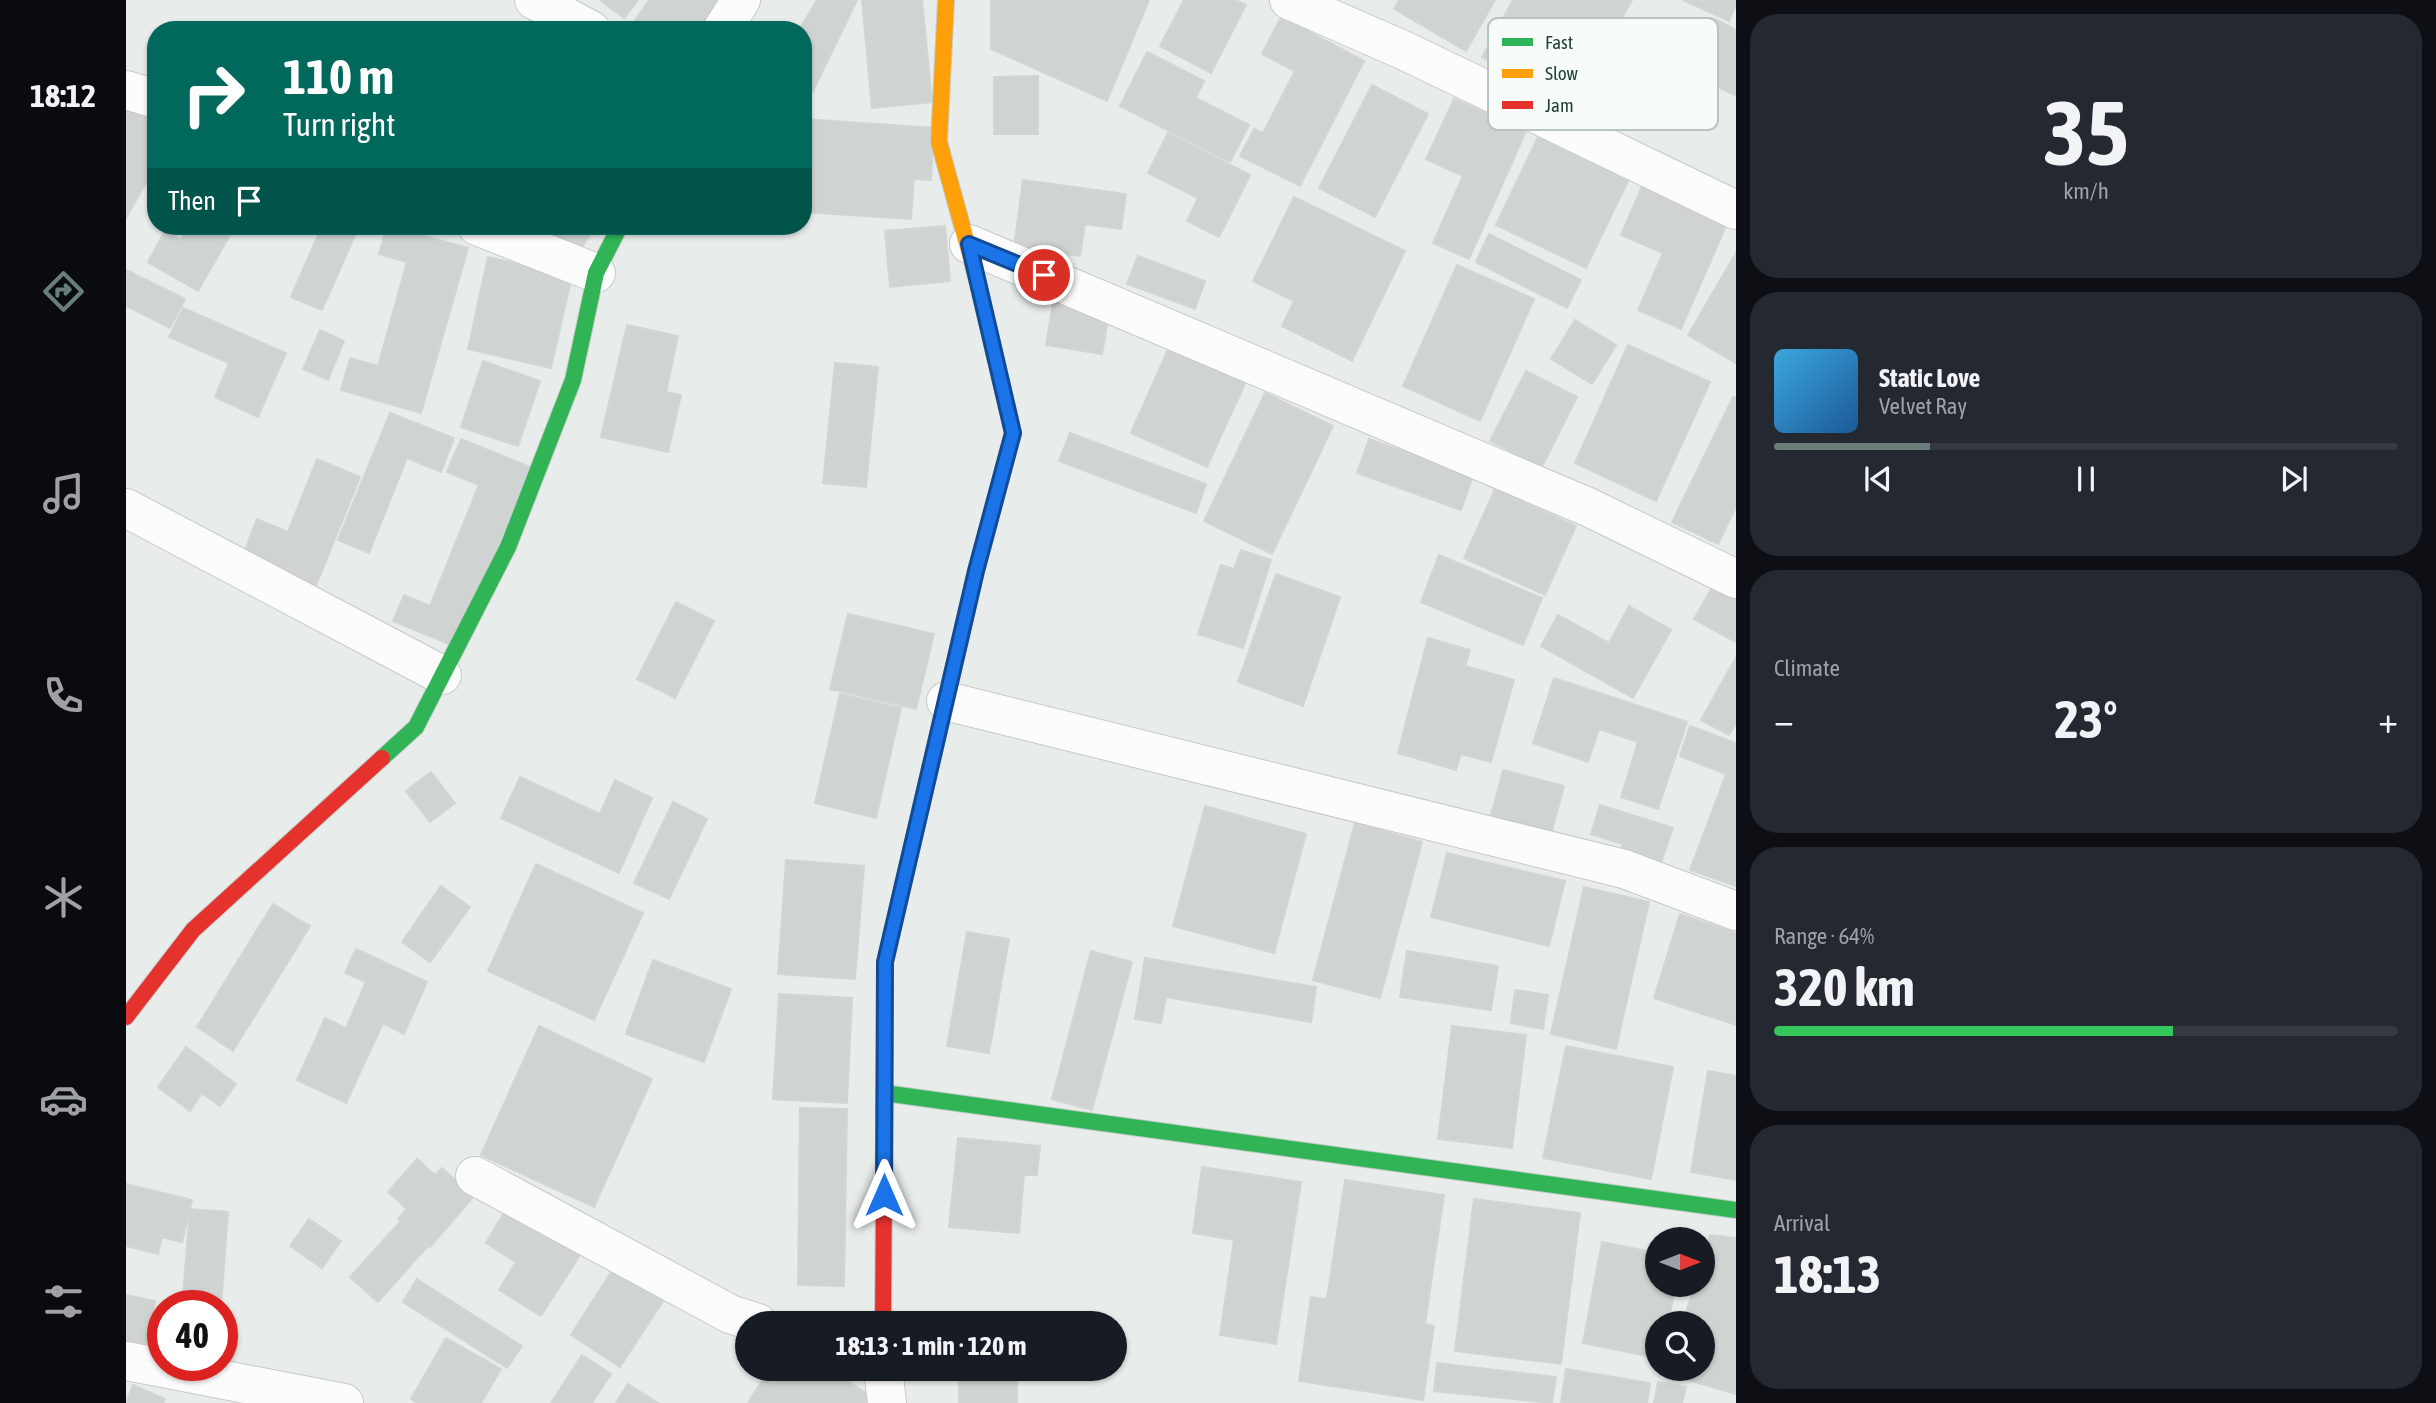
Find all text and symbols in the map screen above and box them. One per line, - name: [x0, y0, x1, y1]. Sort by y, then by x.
- legend: [1488, 18, 1718, 130]
- text: Fast: [1545, 31, 1573, 53]
- text: 110 m: [283, 48, 394, 104]
- icon: right: [168, 49, 259, 140]
- text: Slow: [1545, 62, 1579, 84]
- text: 18:12: [30, 77, 96, 114]
- text: 35: [2043, 80, 2129, 184]
- text: Jam: [1545, 94, 1574, 116]
- text: Turn right: [283, 106, 396, 143]
- text: km/h: [2063, 178, 2109, 204]
- icon: arrive: [230, 182, 268, 220]
- text: Then: [168, 186, 216, 216]
- pin: [1014, 245, 1074, 305]
- icon: arrive: [1025, 256, 1063, 294]
- icon: directions: [39, 267, 88, 316]
- text: Static Love: [1879, 363, 1980, 393]
- text: Velvet Ray: [1879, 393, 1967, 419]
- icon: previous: [1859, 460, 1897, 498]
- icon: pause: [2067, 460, 2105, 498]
- icon: next: [2275, 460, 2313, 498]
- icon: music: [39, 469, 88, 518]
- text: Climate: [1774, 655, 1840, 681]
- icon: phone: [39, 671, 88, 720]
- text: 23°: [2054, 689, 2118, 749]
- text: −: [1774, 698, 1794, 741]
- text: +: [2378, 698, 2398, 741]
- icon: climate: [39, 873, 88, 922]
- text: Range · 64%: [1774, 923, 1874, 949]
- text: 320 km: [1774, 957, 1915, 1017]
- icon: car: [39, 1075, 88, 1124]
- position arrow: [847, 1158, 921, 1232]
- text: Arrival: [1774, 1210, 1830, 1236]
- north arrow: [1645, 1227, 1715, 1297]
- map controls: [1645, 1227, 1715, 1381]
- text: 18:13: [1774, 1244, 1881, 1304]
- icon: filters: [39, 1277, 88, 1326]
- speed limit sign: 40: [147, 1290, 238, 1381]
- button: search: [1645, 1311, 1715, 1381]
- text: 18:13 · 1 min · 120 m: [836, 1331, 1026, 1361]

